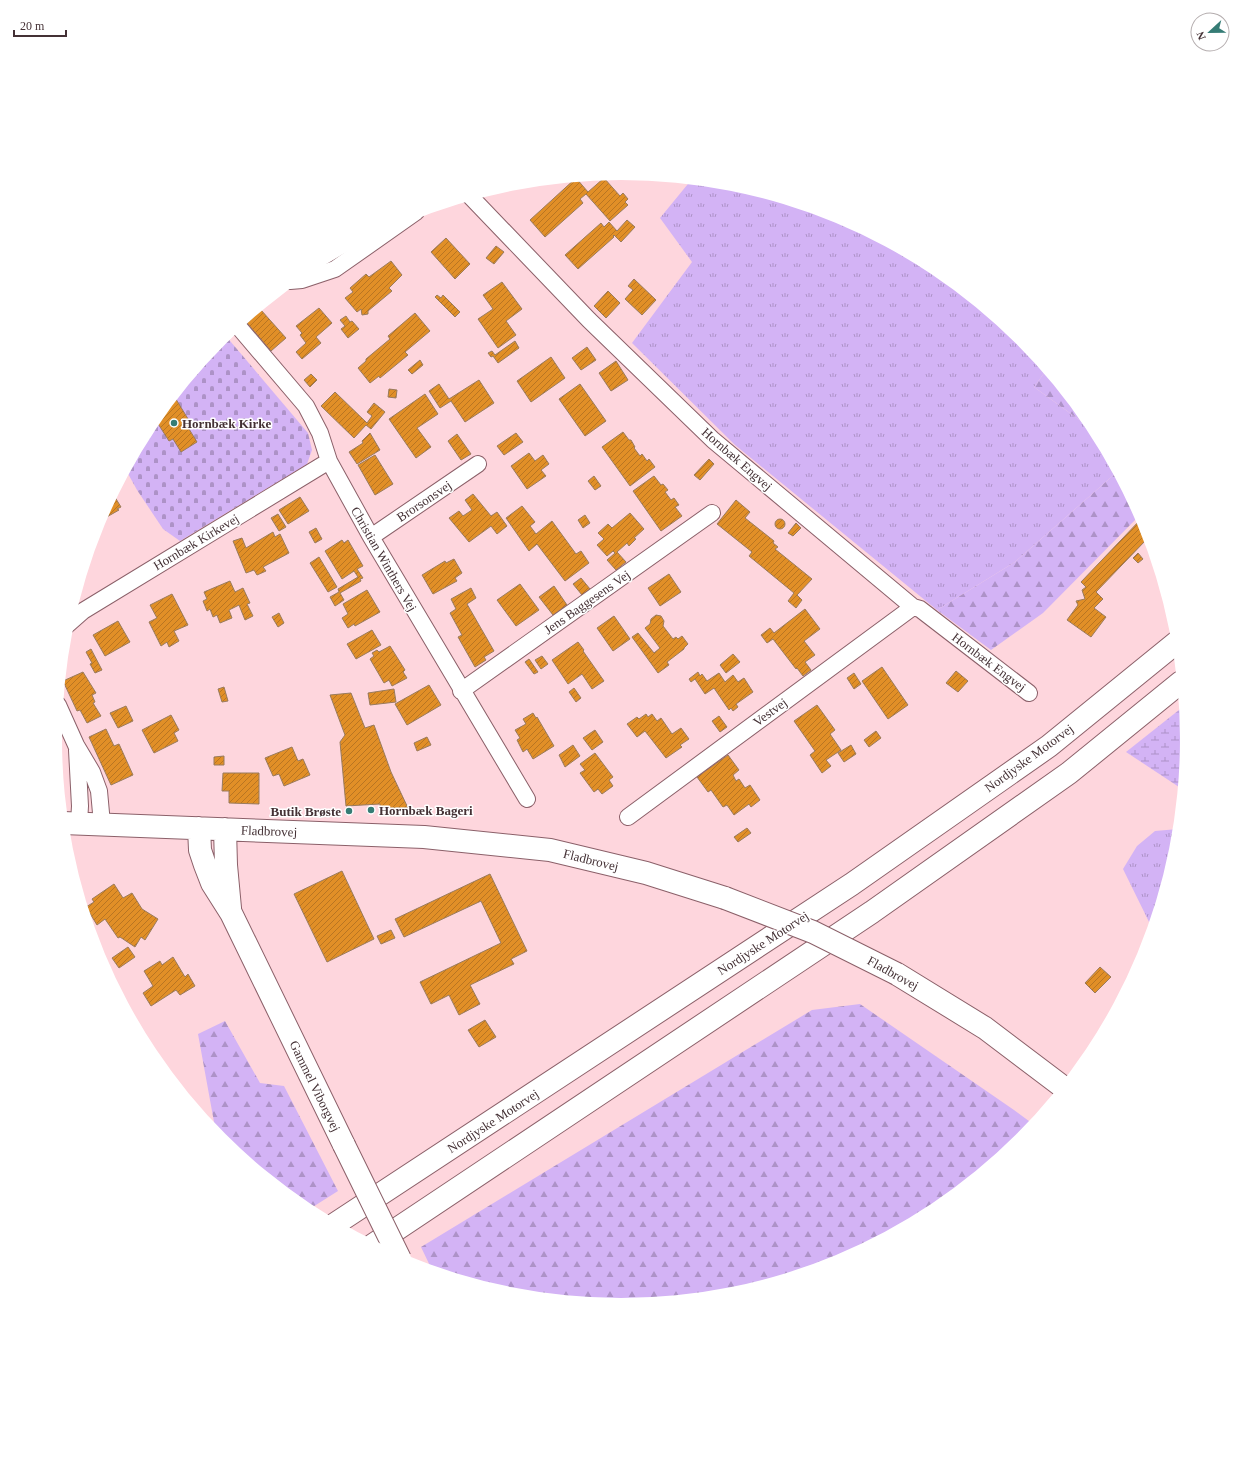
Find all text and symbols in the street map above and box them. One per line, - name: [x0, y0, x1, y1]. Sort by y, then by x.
- scale bar: [14, 12, 66, 38]
- north arrow: [1190, 12, 1230, 52]
- text: 20 m: [20, 19, 45, 33]
- text: N: [1194, 30, 1208, 42]
- place label: Hornbæk Kirke: [182, 416, 271, 431]
- marker: Hornbæk Kirke: [169, 418, 179, 428]
- street label: Hornbæk Engvej: [699, 424, 775, 494]
- street label: Brorsonsvej: [394, 477, 454, 525]
- street label: Christian Winthers Vej: [348, 504, 420, 614]
- street label: Hornbæk Kirkevej: [151, 511, 241, 573]
- street label: Jens Baggesens Vej: [541, 567, 633, 637]
- street label: Hornbæk Engvej: [949, 629, 1029, 695]
- street label: Vestvej: [750, 695, 790, 729]
- street label: Nordjyske Motorvej: [982, 721, 1076, 795]
- place label: Hornbæk Bageri: [379, 803, 473, 818]
- place label: Butik Brøste: [271, 804, 341, 819]
- marker: Hornbæk Bageri: [366, 805, 376, 815]
- marker: Butik Brøste: [344, 806, 354, 816]
- street label: Fladbrovej: [241, 823, 297, 839]
- street label: Fladbrovej: [562, 846, 620, 874]
- street label: Nordjyske Motorvej: [715, 908, 811, 978]
- street label: Fladbrovej: [865, 953, 921, 993]
- street label: Gammel Viborgvej: [286, 1038, 344, 1134]
- street label: Nordjyske Motorvej: [445, 1086, 541, 1156]

